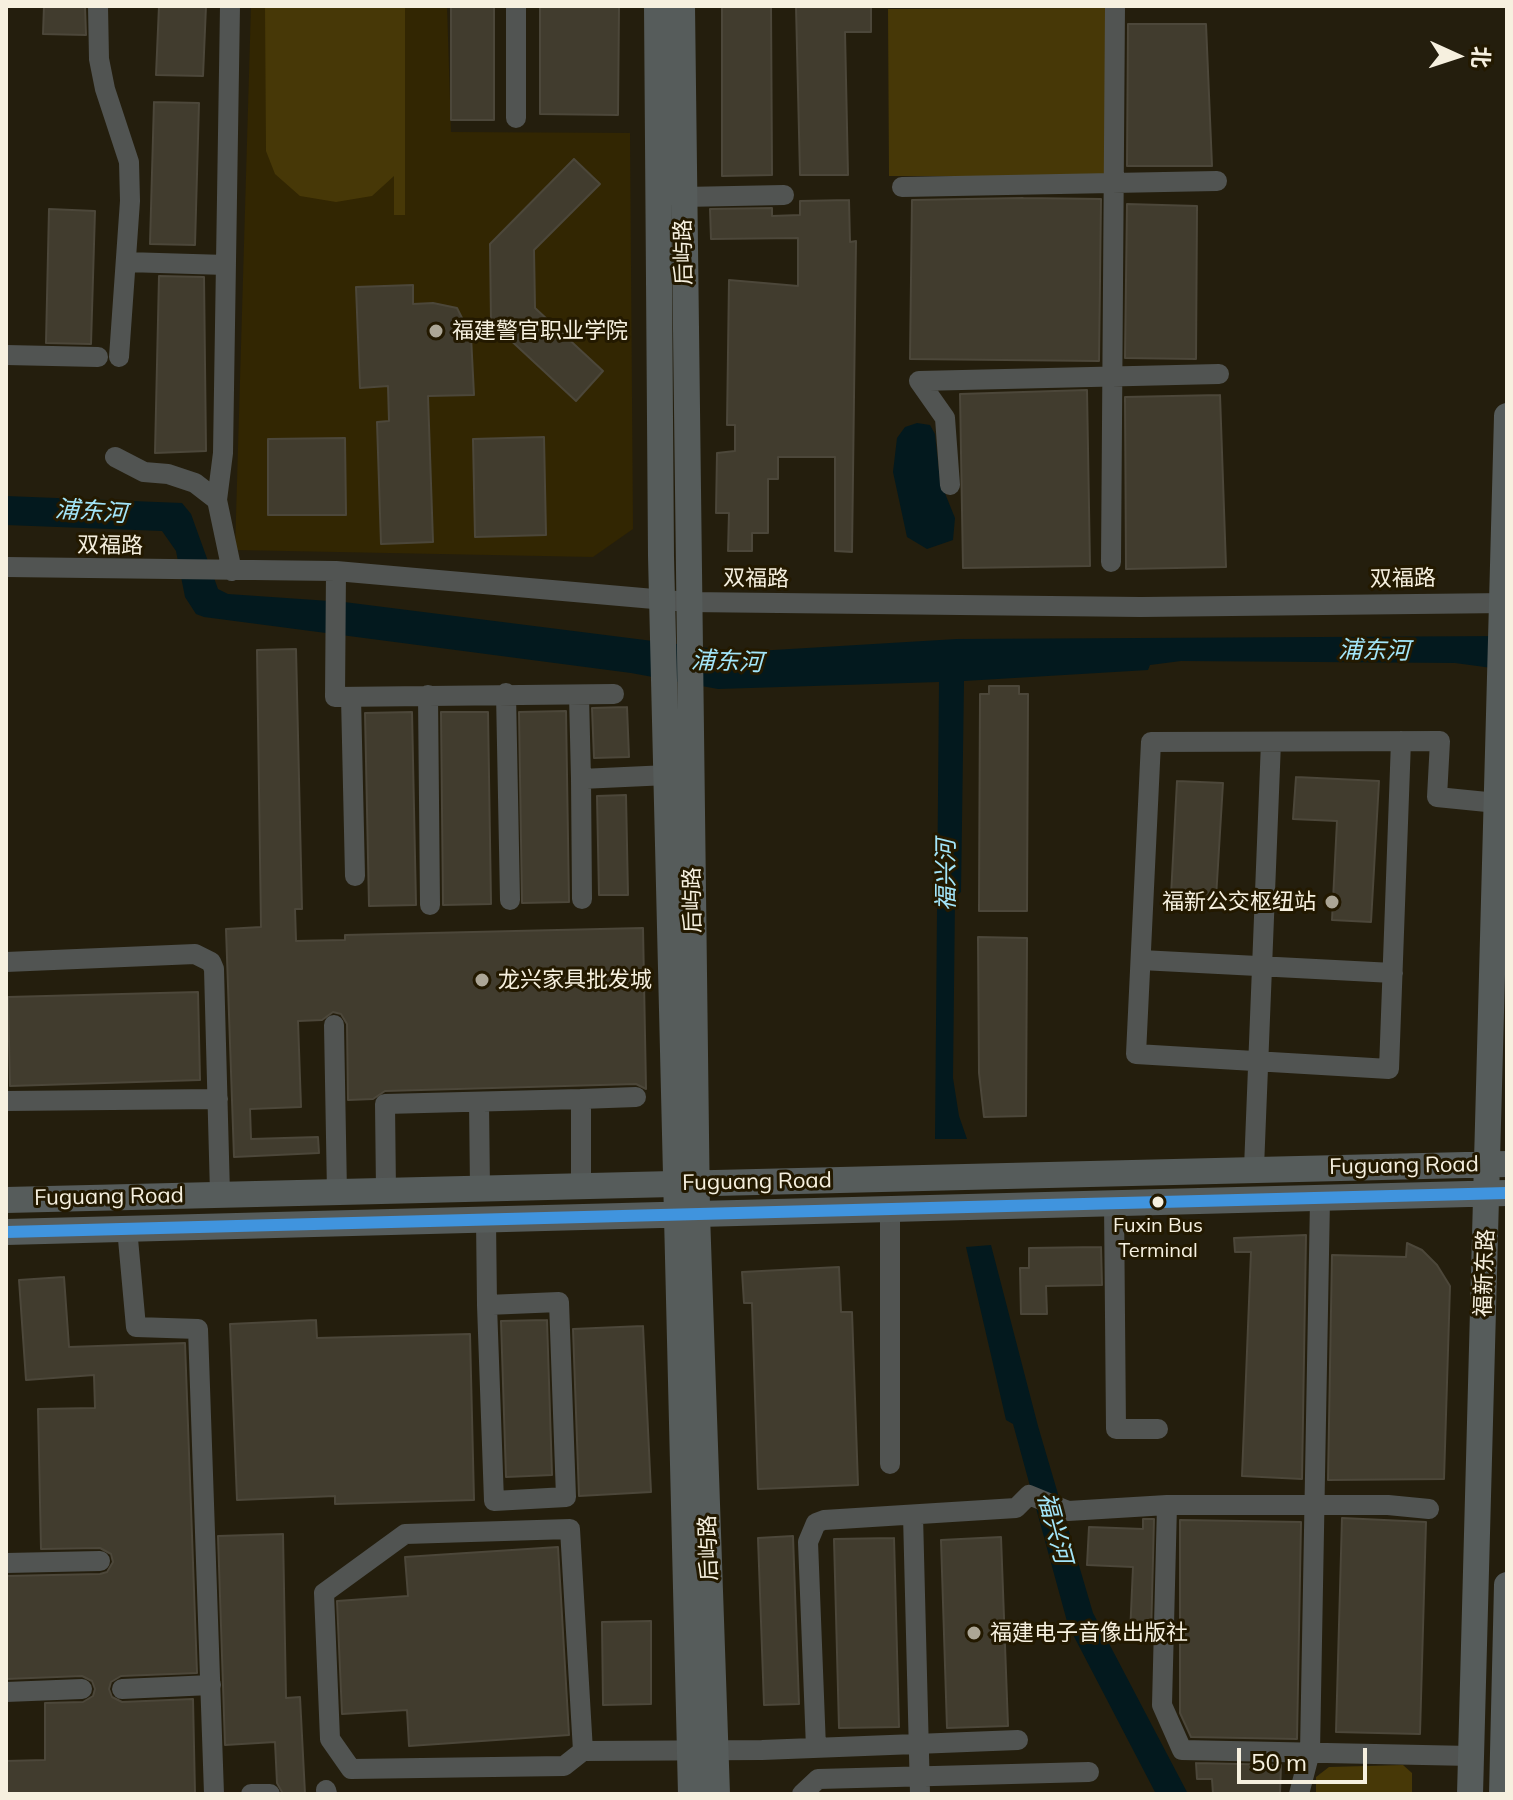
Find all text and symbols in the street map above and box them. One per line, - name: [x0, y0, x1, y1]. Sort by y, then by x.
- north arrow: [1417, 16, 1497, 96]
- text: 北: [1466, 46, 1496, 69]
- street label: 后屿路: [670, 219, 698, 285]
- place label: 福建警官职业学院: [452, 318, 628, 344]
- marker: 福建警官职业学院: [427, 322, 445, 340]
- water label: 浦东河: [54, 495, 128, 529]
- street label: 双福路: [77, 532, 143, 560]
- street label: 双福路: [723, 565, 789, 593]
- street label: 双福路: [1370, 565, 1436, 593]
- water label: 浦东河: [1338, 636, 1410, 666]
- water label: 浦东河: [691, 646, 763, 678]
- water label: 福兴河: [933, 839, 961, 911]
- street label: 后屿路: [679, 867, 707, 933]
- place label: 福新公交枢纽站: [1162, 889, 1316, 915]
- marker: 福新公交枢纽站: [1323, 893, 1341, 911]
- place label: 龙兴家具批发城: [498, 967, 652, 993]
- marker: 龙兴家具批发城: [473, 971, 491, 989]
- street label: Fuguang Road: [1329, 1151, 1479, 1181]
- street label: Fuguang Road: [682, 1167, 832, 1197]
- street label: Fuguang Road: [34, 1182, 184, 1212]
- marker: Fuxin Bus Terminal: [1150, 1194, 1166, 1210]
- place label: Fuxin Bus Terminal: [1113, 1214, 1203, 1261]
- street label: 福新东路: [1470, 1229, 1500, 1317]
- water label: 福兴河: [1031, 1489, 1077, 1567]
- street label: 后屿路: [695, 1515, 723, 1581]
- place label: 福建电子音像出版社: [990, 1620, 1188, 1646]
- marker: 福建电子音像出版社: [965, 1624, 983, 1642]
- scale bar: [1241, 1732, 1371, 1782]
- text: 50 m: [1251, 1747, 1307, 1777]

